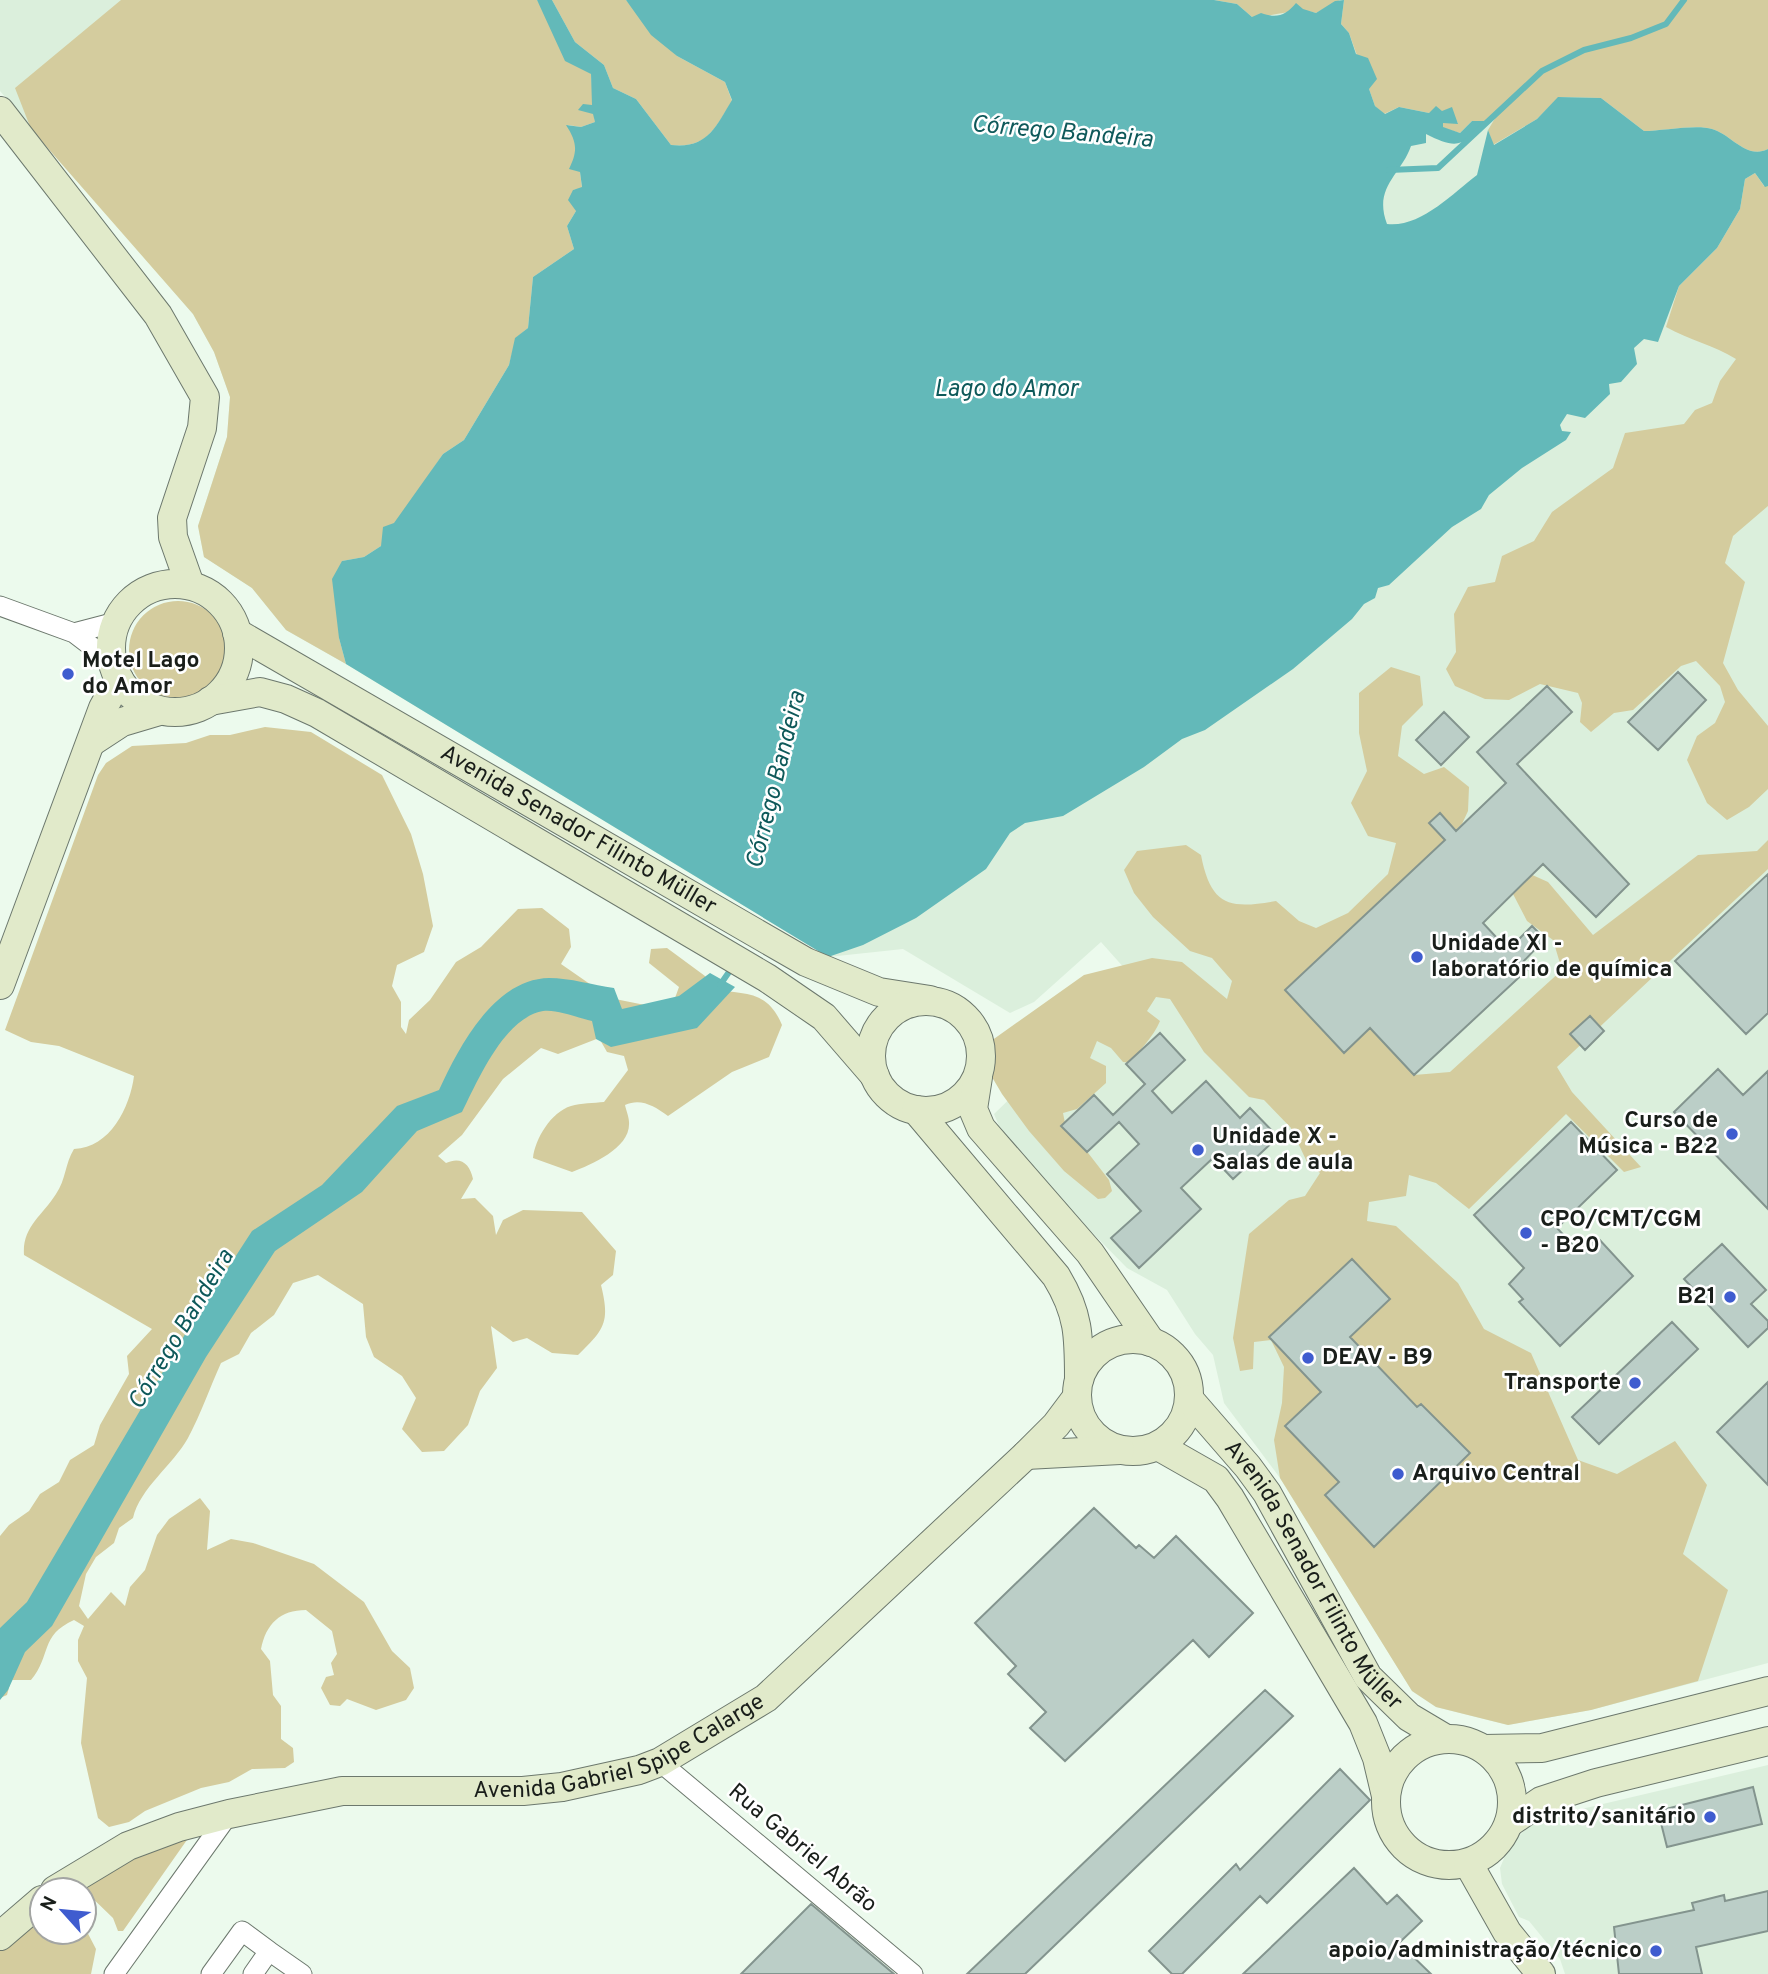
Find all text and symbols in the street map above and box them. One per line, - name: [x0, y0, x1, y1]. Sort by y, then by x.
- water label: Córrego Bandeira: [970, 110, 1155, 156]
- water label: Lago do Amor: [934, 375, 1080, 405]
- place label: Motel Lago do Amor: [82, 647, 200, 702]
- marker: Motel Lago do Amor: [60, 666, 76, 682]
- water label: Córrego Bandeira: [740, 688, 814, 872]
- street label: Avenida Senador Filinto Müller: [435, 739, 722, 922]
- place label: Unidade XI - laboratório de química: [1431, 930, 1672, 985]
- marker: Unidade XI - laboratório de química: [1409, 949, 1425, 965]
- place label: Curso de Música - B22: [1578, 1107, 1718, 1162]
- place label: Unidade X - Salas de aula: [1212, 1123, 1353, 1178]
- marker: Curso de Música - B22: [1724, 1126, 1740, 1142]
- marker: Unidade X - Salas de aula: [1190, 1142, 1206, 1158]
- place label: CPO/CMT/CGM - B20: [1540, 1206, 1702, 1261]
- marker: CPO/CMT/CGM - B20: [1518, 1225, 1534, 1241]
- water label: Córrego Bandeira: [122, 1244, 242, 1416]
- place label: B21: [1677, 1283, 1716, 1312]
- marker: B21: [1722, 1289, 1738, 1305]
- place label: DEAV - B9: [1322, 1344, 1433, 1373]
- marker: DEAV - B9: [1300, 1350, 1316, 1366]
- place label: Transporte: [1504, 1369, 1621, 1398]
- marker: Transporte: [1627, 1375, 1643, 1391]
- street label: Avenida Senador Filinto Müller: [1217, 1435, 1408, 1717]
- place label: Arquivo Central: [1412, 1460, 1580, 1489]
- marker: Arquivo Central: [1390, 1466, 1406, 1482]
- street label: Avenida Gabriel Spipe Calarge: [473, 1688, 770, 1806]
- street label: Rua Gabriel Abrão: [722, 1778, 882, 1920]
- place label: distrito/sanitário: [1512, 1803, 1696, 1832]
- marker: distrito/sanitário: [1702, 1809, 1718, 1825]
- north arrow: [28, 1876, 98, 1946]
- text: N: [36, 1893, 63, 1916]
- place label: apoio/administração/técnico: [1328, 1937, 1642, 1966]
- marker: apoio/administração/técnico: [1648, 1943, 1664, 1959]

